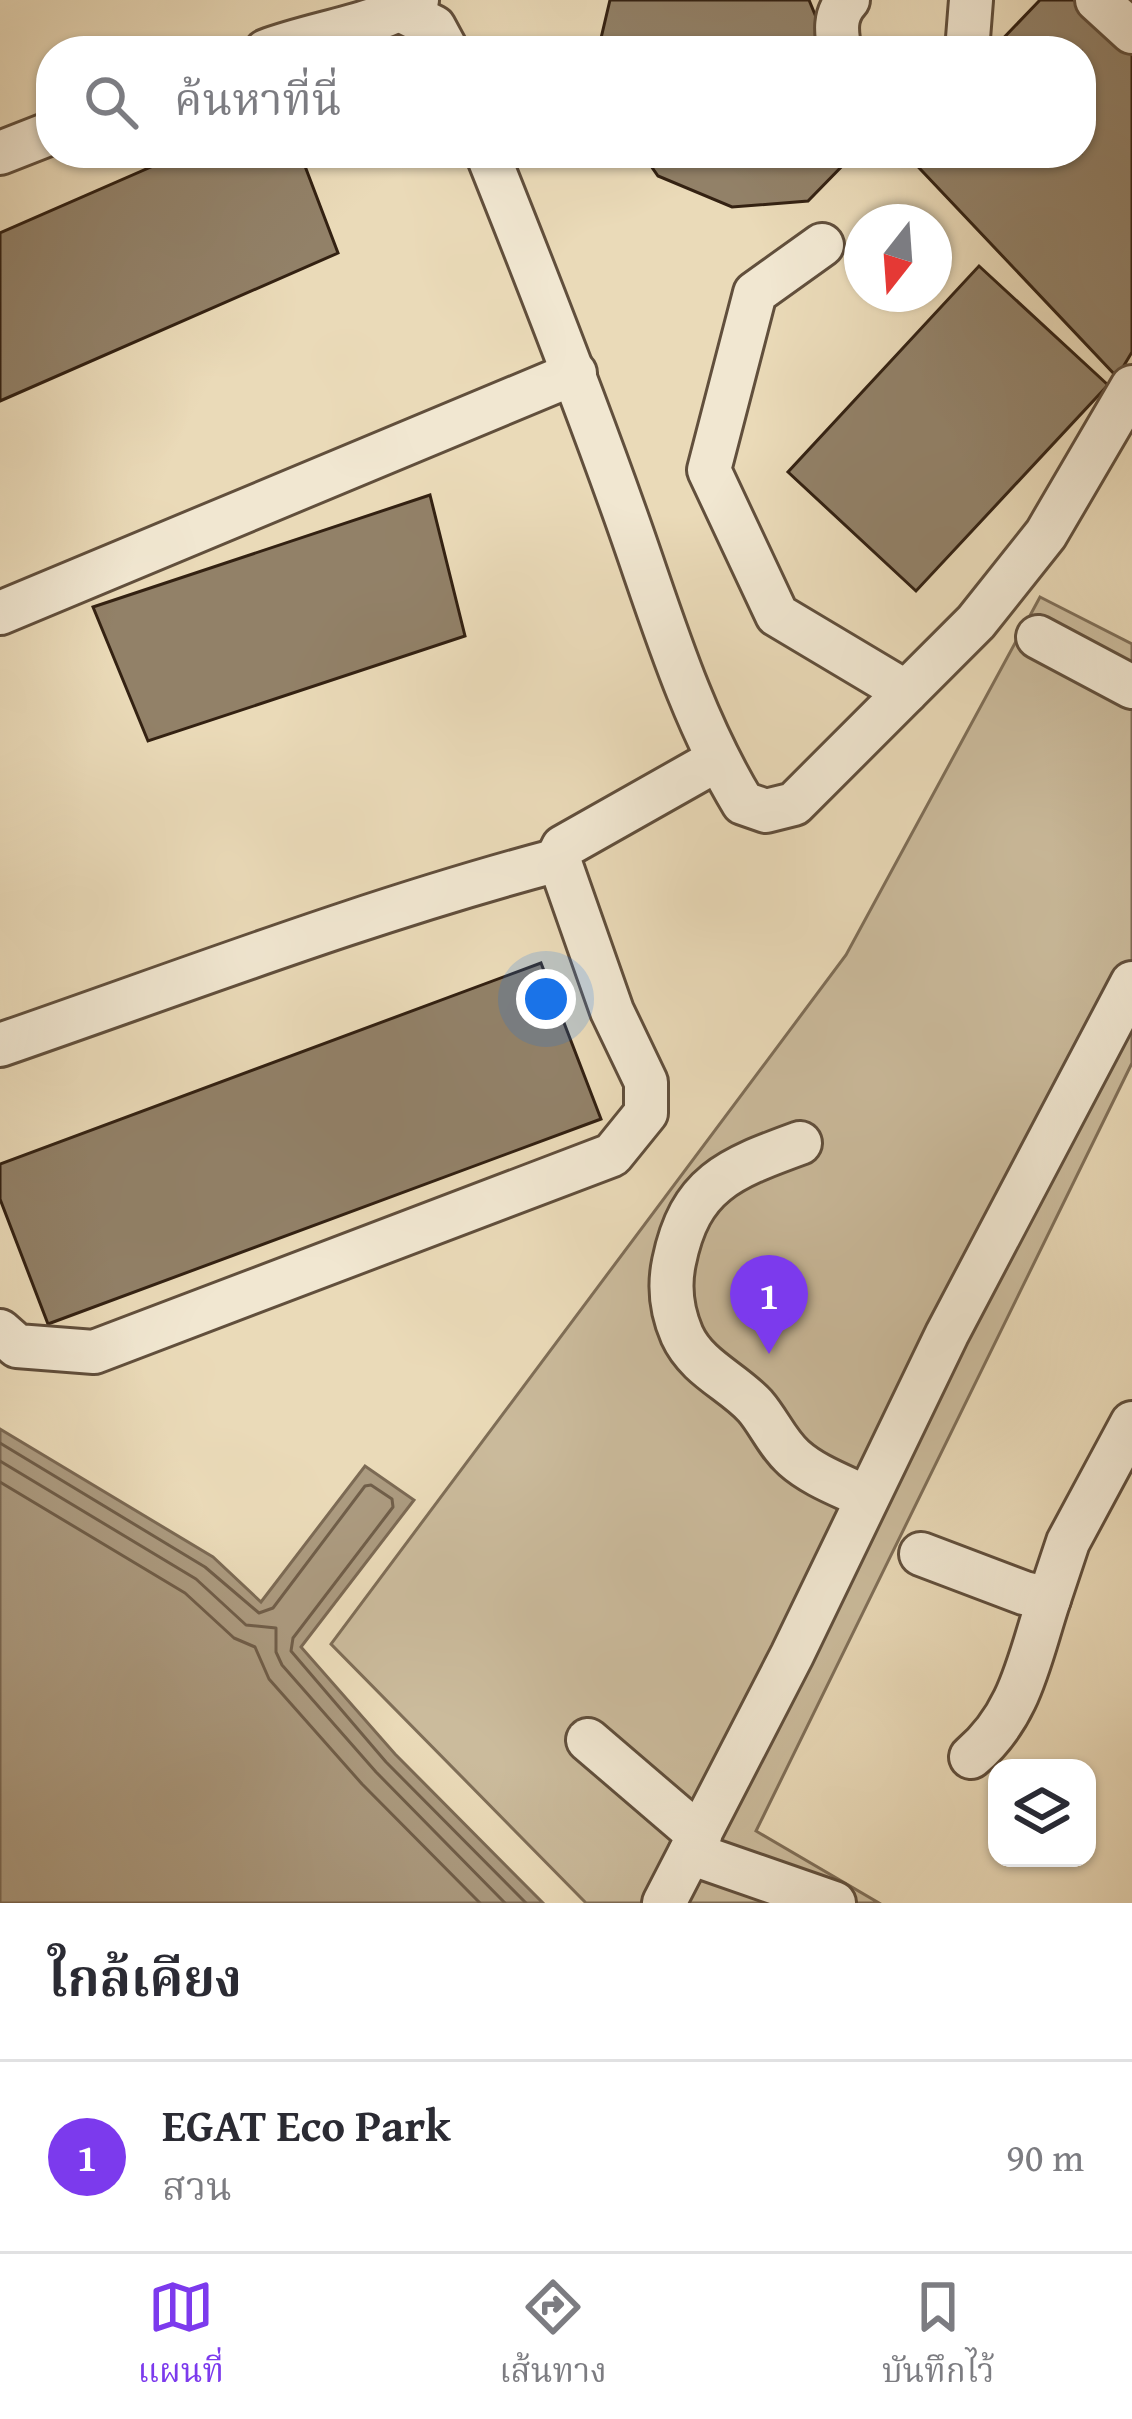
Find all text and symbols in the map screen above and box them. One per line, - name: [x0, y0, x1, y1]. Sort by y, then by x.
- search box: [36, 36, 1096, 168]
- text: ค้นหาที่นี่: [174, 66, 342, 131]
- icon: search: [78, 69, 144, 135]
- north arrow: [844, 204, 952, 312]
- your location: [516, 969, 576, 1029]
- pin: 1: [730, 1255, 808, 1354]
- map controls: [988, 1759, 1096, 1867]
- button: layers: [988, 1759, 1096, 1867]
- text: ใกล้เคียง: [48, 1940, 242, 2015]
- text: EGAT Eco Park: [162, 2092, 451, 2157]
- text: 1: [77, 2128, 97, 2185]
- text: 90 m: [1006, 2128, 1084, 2185]
- text: สวน: [162, 2157, 232, 2214]
- tab: แผนที่: [138, 2274, 224, 2400]
- tab: เส้นทาง: [499, 2274, 607, 2400]
- tab: บันทึกไว้: [882, 2274, 994, 2400]

